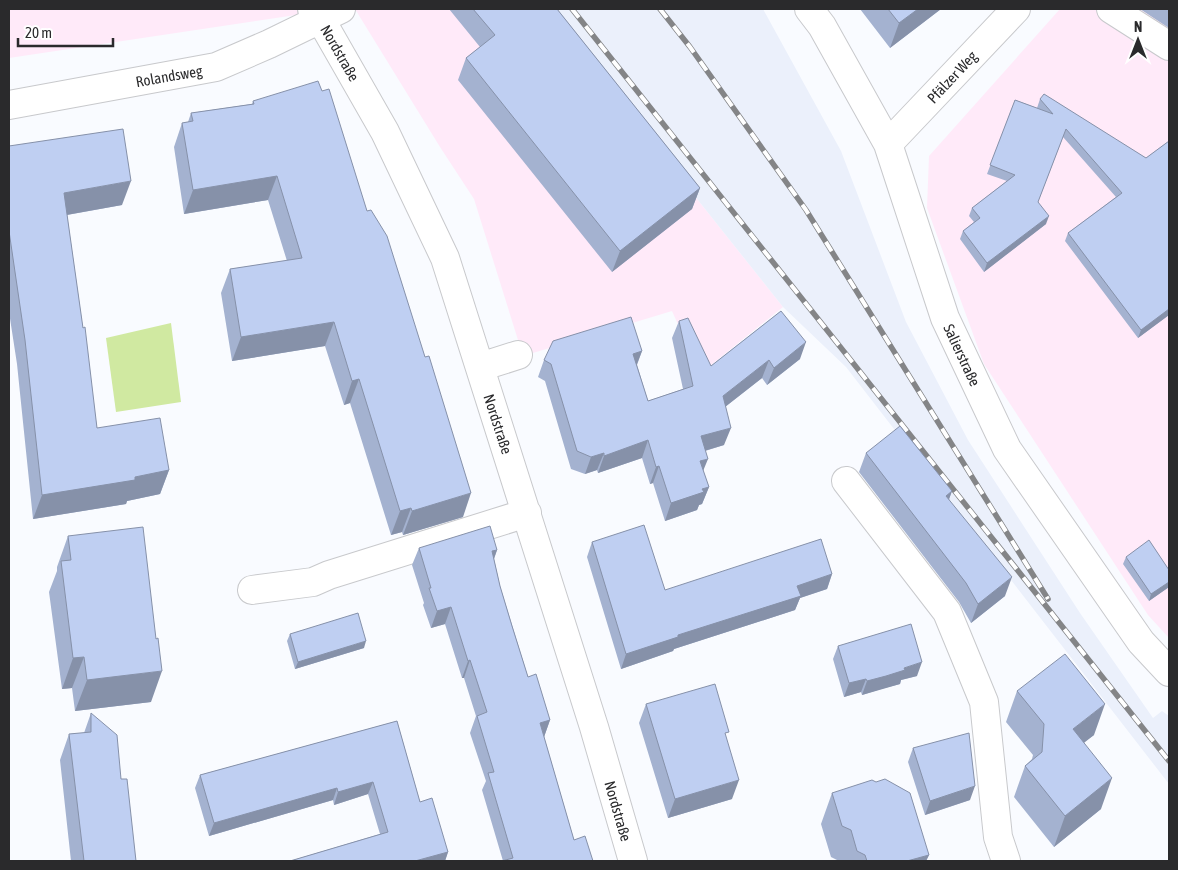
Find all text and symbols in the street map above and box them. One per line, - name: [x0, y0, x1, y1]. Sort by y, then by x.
- scale bar: [18, 15, 112, 47]
- north arrow: [1113, 15, 1163, 65]
- text: N: [1134, 19, 1142, 35]
- street label: Nordstraße: [317, 22, 363, 84]
- text: 20 m: [25, 24, 52, 41]
- street label: Pfälzer Weg: [924, 47, 981, 106]
- street label: Rolandsweg: [134, 62, 204, 90]
- street label: Salierstraße: [940, 321, 984, 389]
- street label: Nordstraße: [480, 392, 516, 456]
- street label: Nordstraße: [601, 779, 635, 843]

